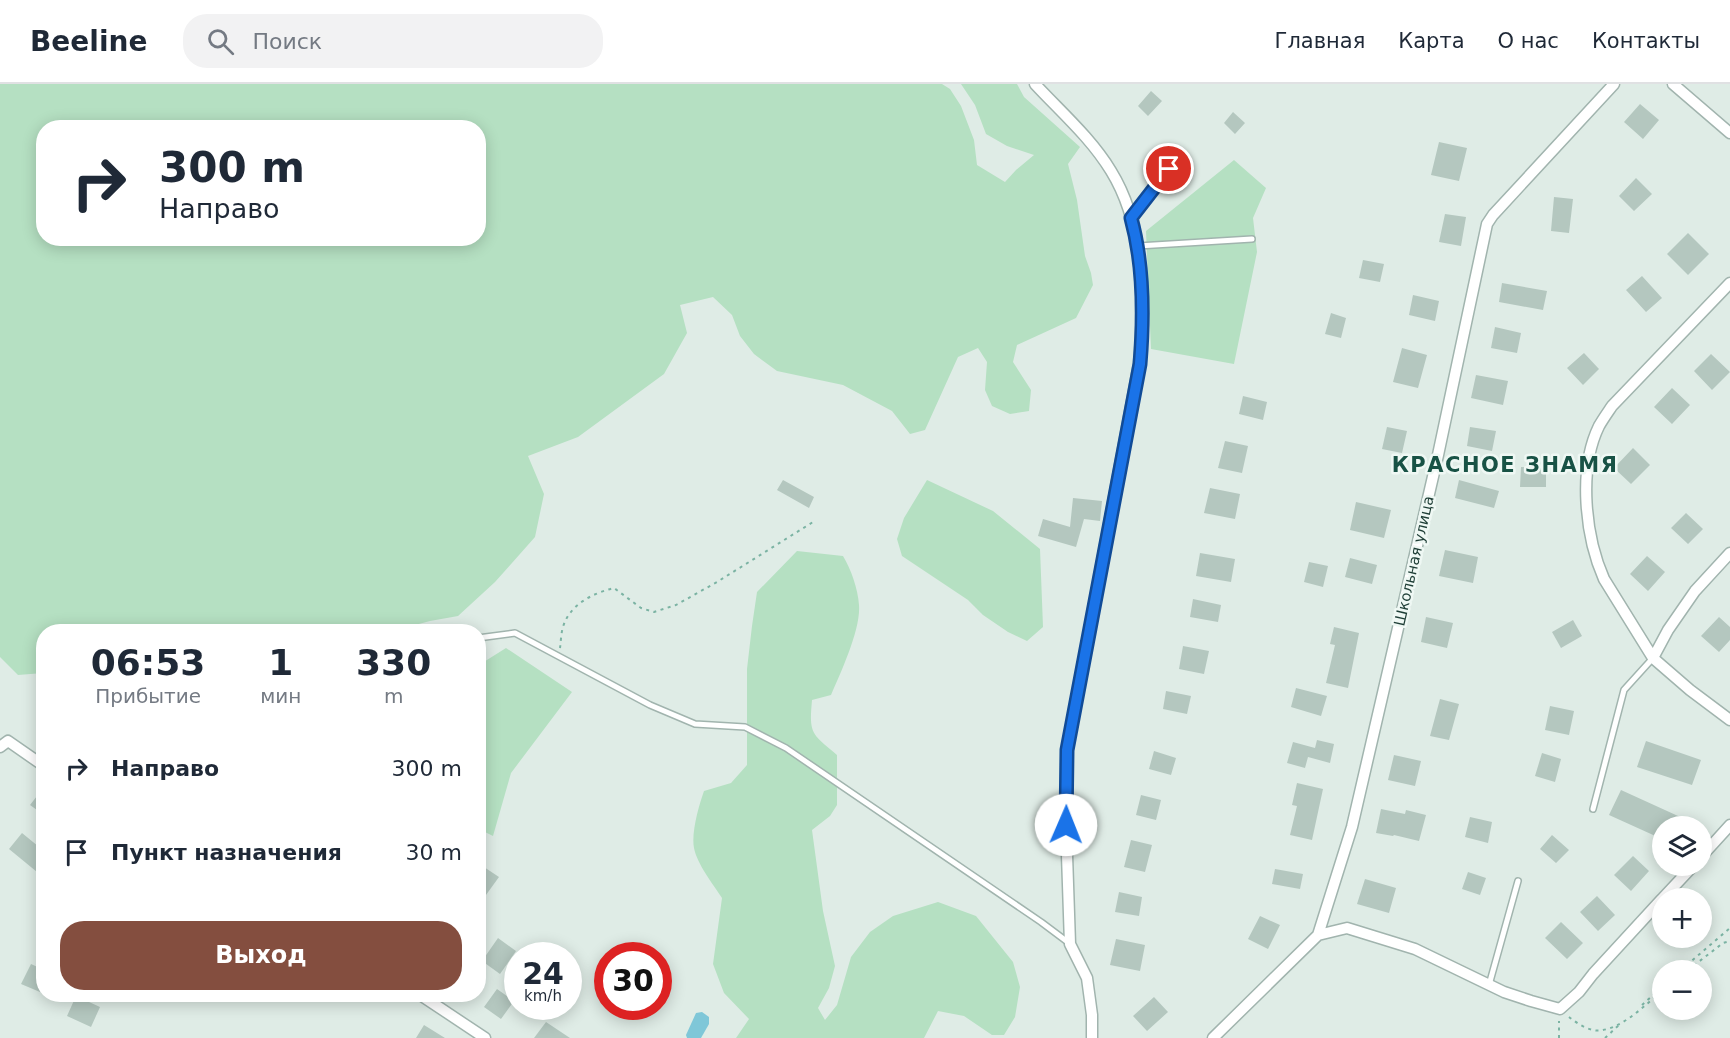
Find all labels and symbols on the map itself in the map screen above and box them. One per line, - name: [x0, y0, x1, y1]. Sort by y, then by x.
- pin: [1143, 143, 1194, 194]
- district label: КРАСНОЕ ЗНАМЯ: [1392, 453, 1618, 477]
- street label: Школьная улица: [1390, 494, 1438, 628]
- position arrow: [1034, 793, 1098, 857]
- speed limit sign: 30: [594, 942, 672, 1020]

